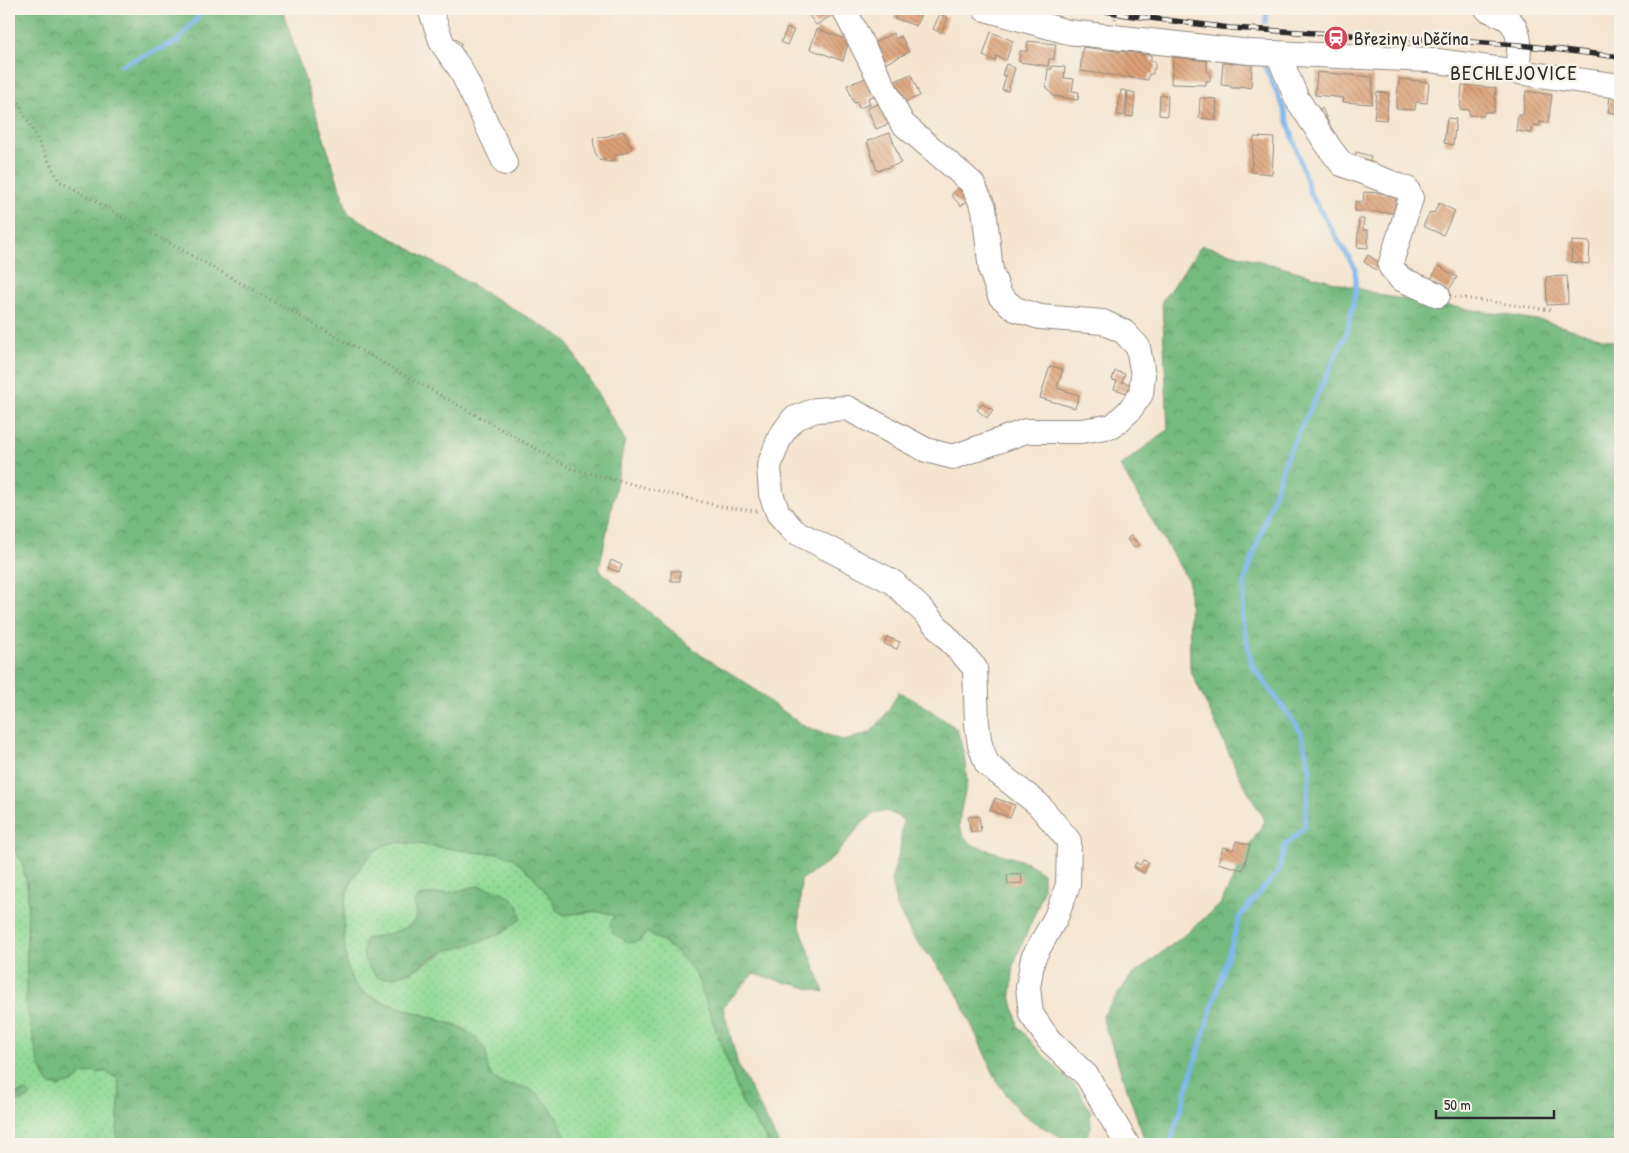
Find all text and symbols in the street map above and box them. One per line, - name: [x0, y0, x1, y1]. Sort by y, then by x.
- station icon: Březiny u Děčína: [1323, 25, 1349, 51]
- place label: Březiny u Děčína: [1354, 25, 1469, 51]
- district label: BECHLEJOVICE: [1450, 58, 1578, 87]
- scale bar: [1436, 1088, 1554, 1120]
- text: 50 m: [1444, 1094, 1471, 1115]

